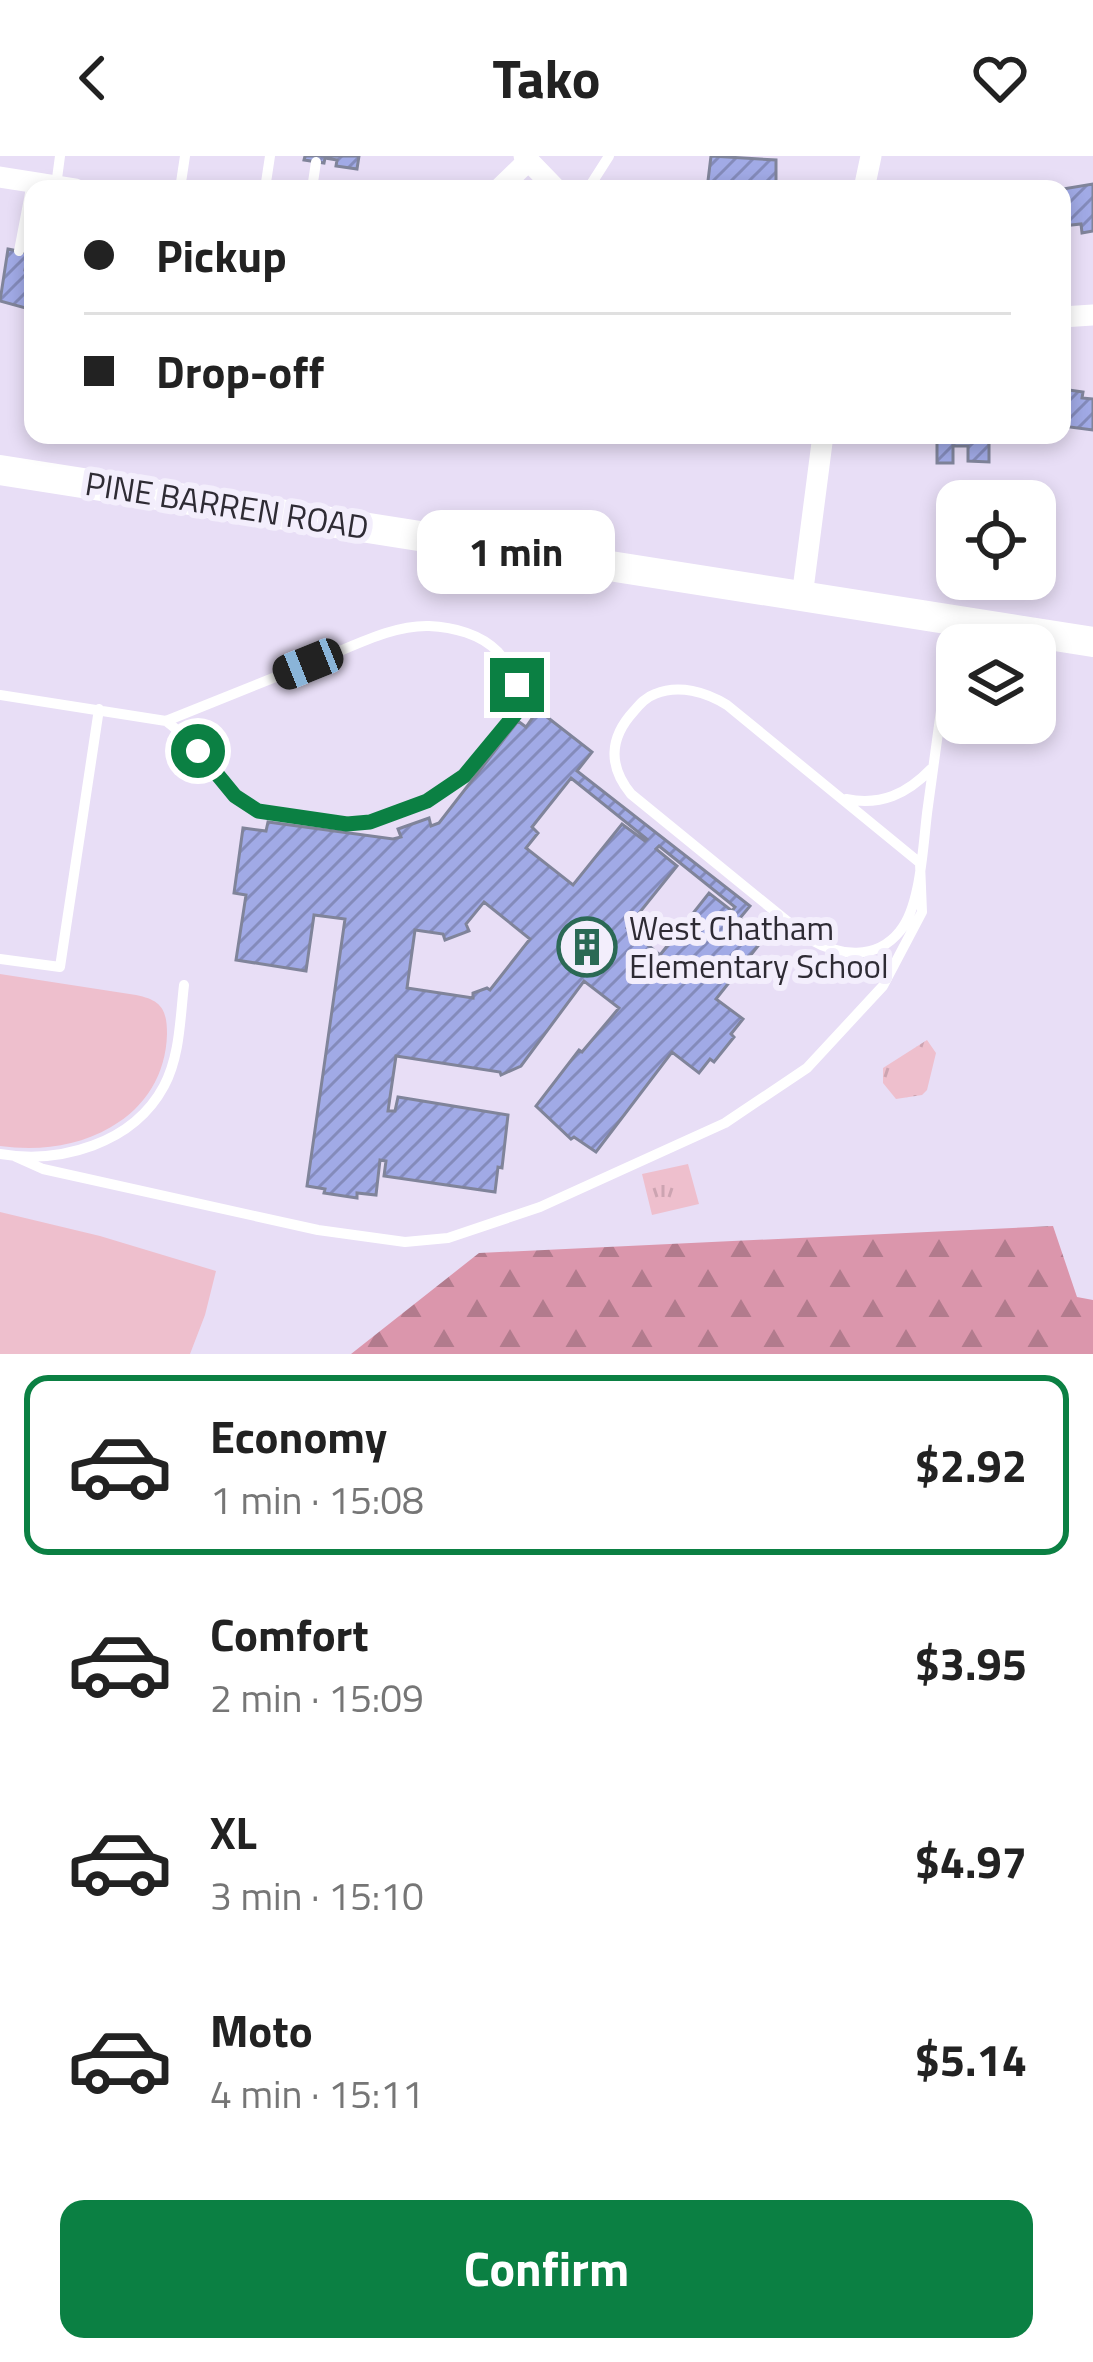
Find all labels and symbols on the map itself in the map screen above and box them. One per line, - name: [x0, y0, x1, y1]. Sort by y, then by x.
- street label: PINE BARREN ROAD: [82, 458, 372, 552]
- callout: 1 min: [418, 511, 616, 595]
- car: [268, 634, 348, 694]
- route end: [490, 658, 544, 712]
- route start: [171, 724, 225, 778]
- place label: West Chatham Elementary School: [629, 903, 889, 991]
- building icon: West Chatham Elementary School: [556, 916, 618, 978]

